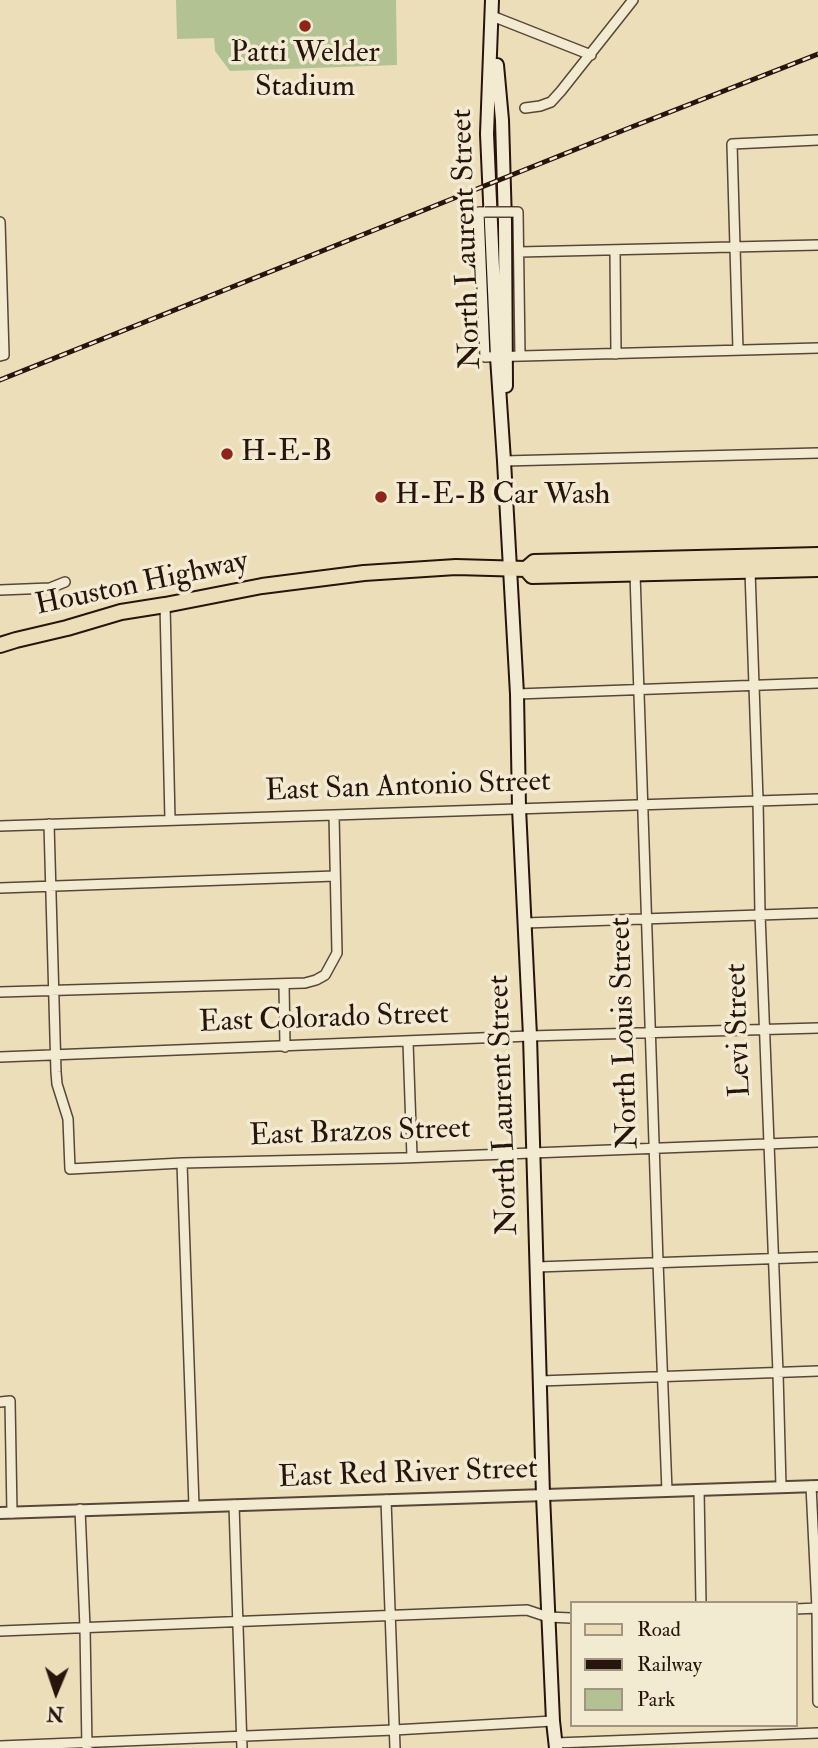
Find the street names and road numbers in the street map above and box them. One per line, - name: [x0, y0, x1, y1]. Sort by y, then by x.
- street label: North Laurent Street: [445, 108, 491, 370]
- street label: Houston Highway: [32, 545, 252, 625]
- street label: East San Antonio Street: [265, 765, 551, 811]
- street label: North Louis Street: [604, 916, 648, 1150]
- street label: Levi Street: [720, 963, 760, 1097]
- street label: North Laurent Street: [482, 974, 528, 1236]
- street label: East Colorado Street: [199, 998, 449, 1042]
- street label: East Brazos Street: [249, 1112, 471, 1156]
- street label: East Red River Street: [278, 1452, 538, 1498]

